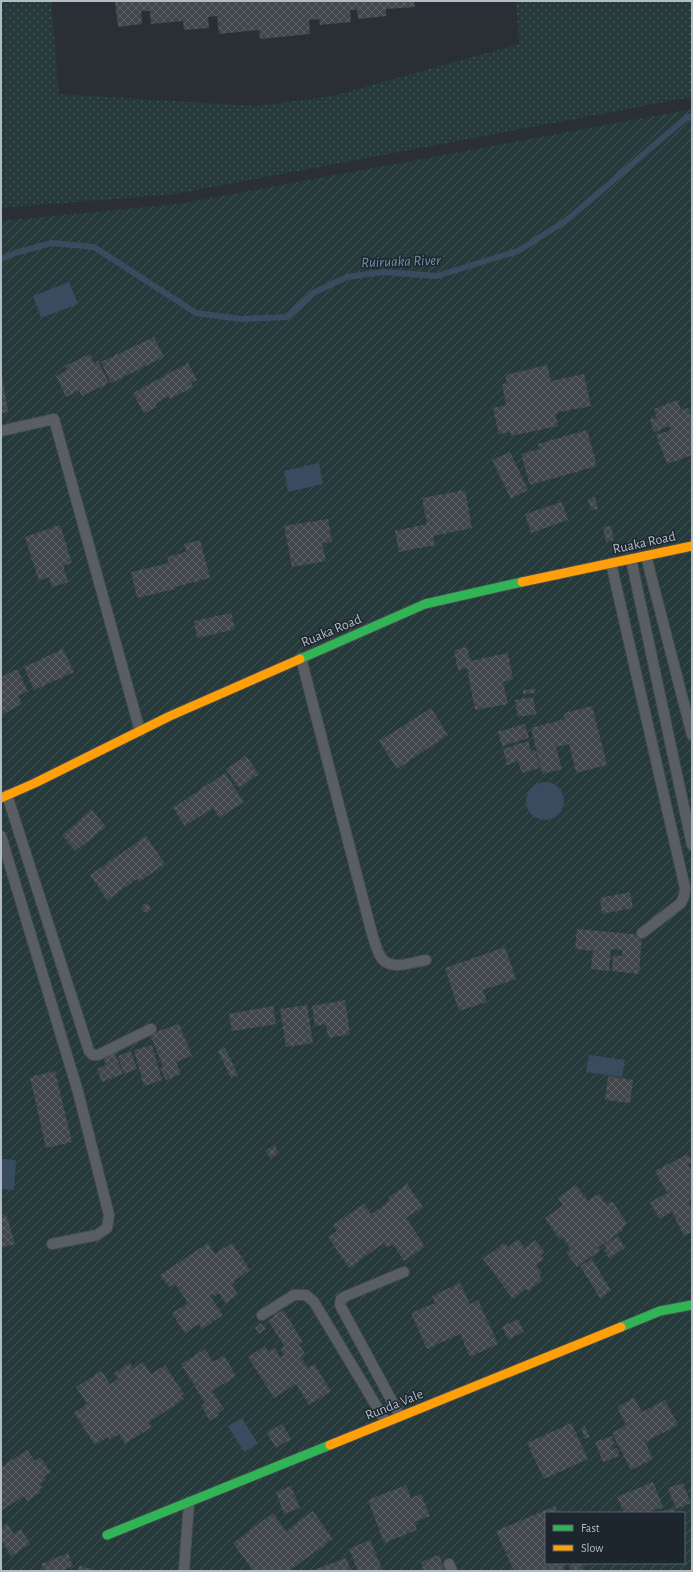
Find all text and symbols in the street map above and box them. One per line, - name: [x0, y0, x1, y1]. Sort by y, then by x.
- water label: Ruiruaka River: [361, 253, 442, 270]
- street label: Ruaka Road: [612, 529, 677, 556]
- street label: Ruaka Road: [299, 612, 364, 650]
- street label: Runda Vale: [363, 1387, 425, 1423]
- legend: [545, 1512, 685, 1564]
- text: Fast: [581, 1522, 600, 1534]
- text: Slow: [581, 1542, 603, 1554]

